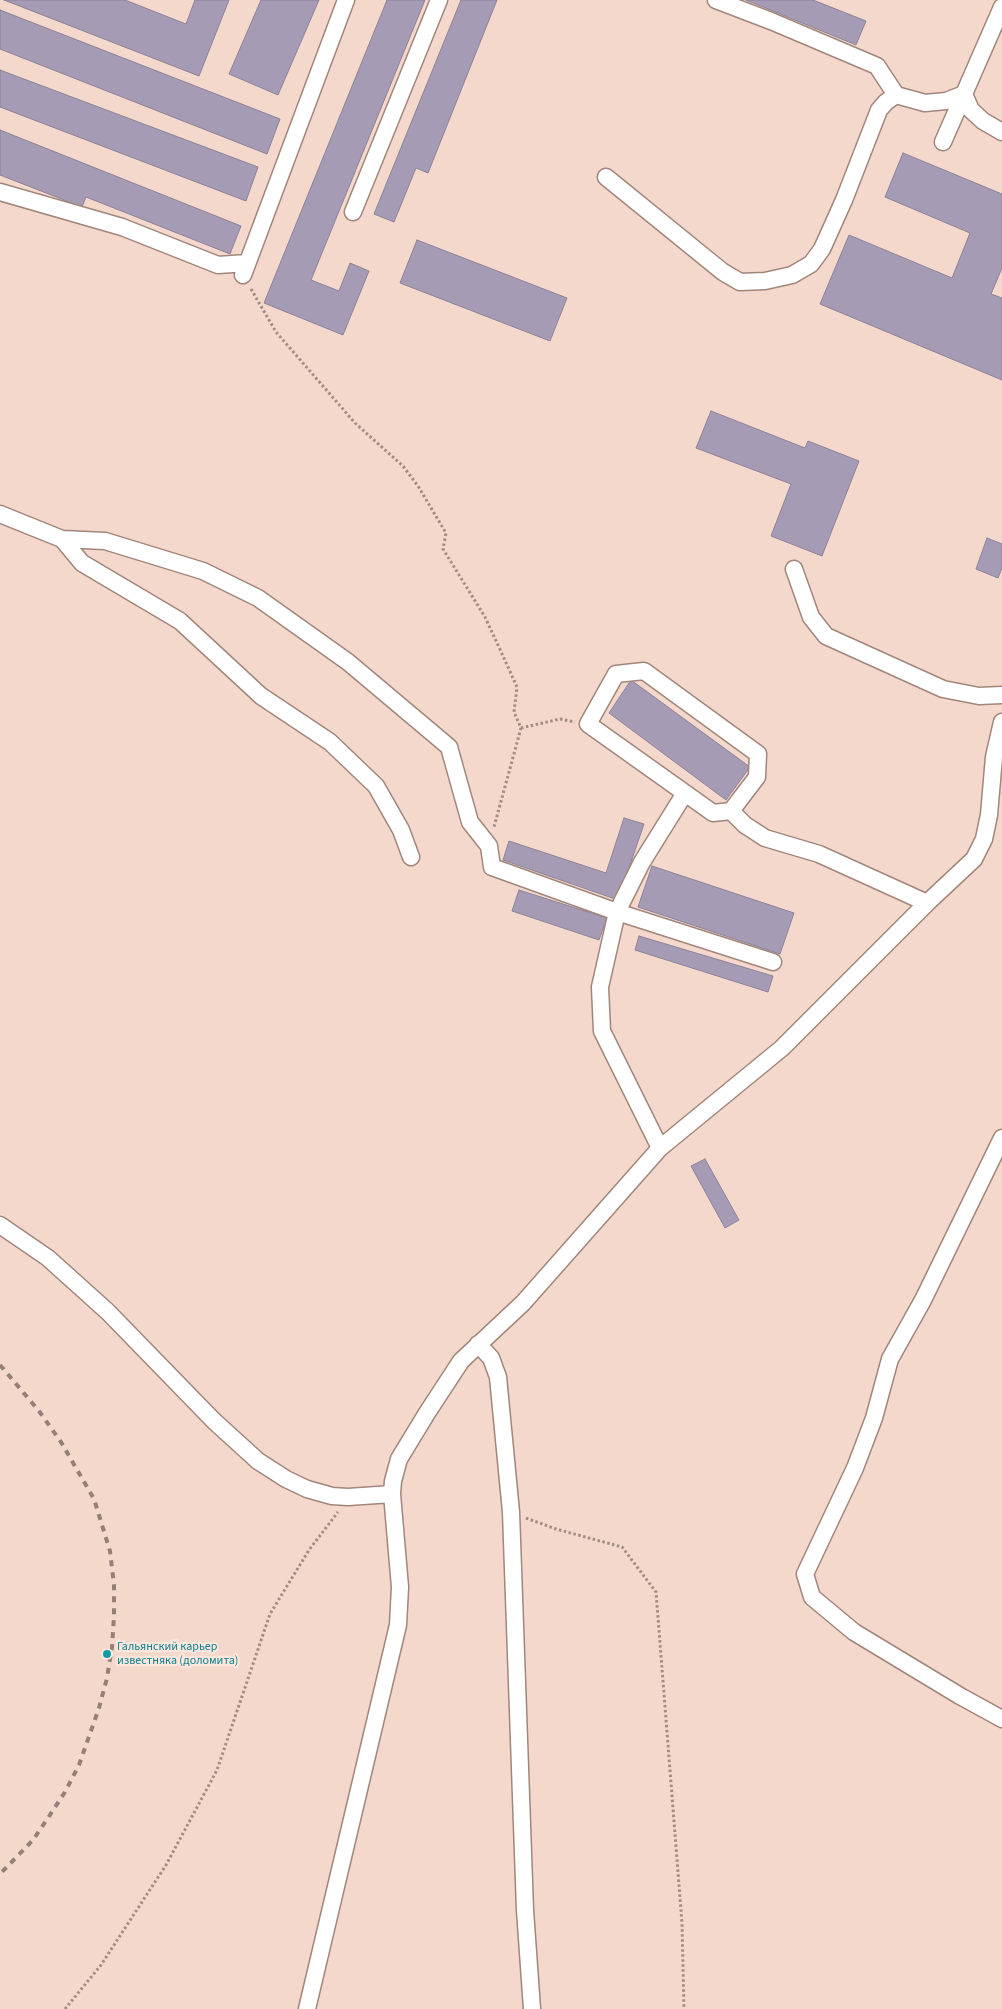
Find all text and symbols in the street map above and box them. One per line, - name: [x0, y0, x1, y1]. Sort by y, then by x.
- place label: Гальянский карьер известняка (доломита): [117, 1640, 238, 1668]
- marker: Гальянский карьер известняка (доломита): [101, 1648, 113, 1660]

